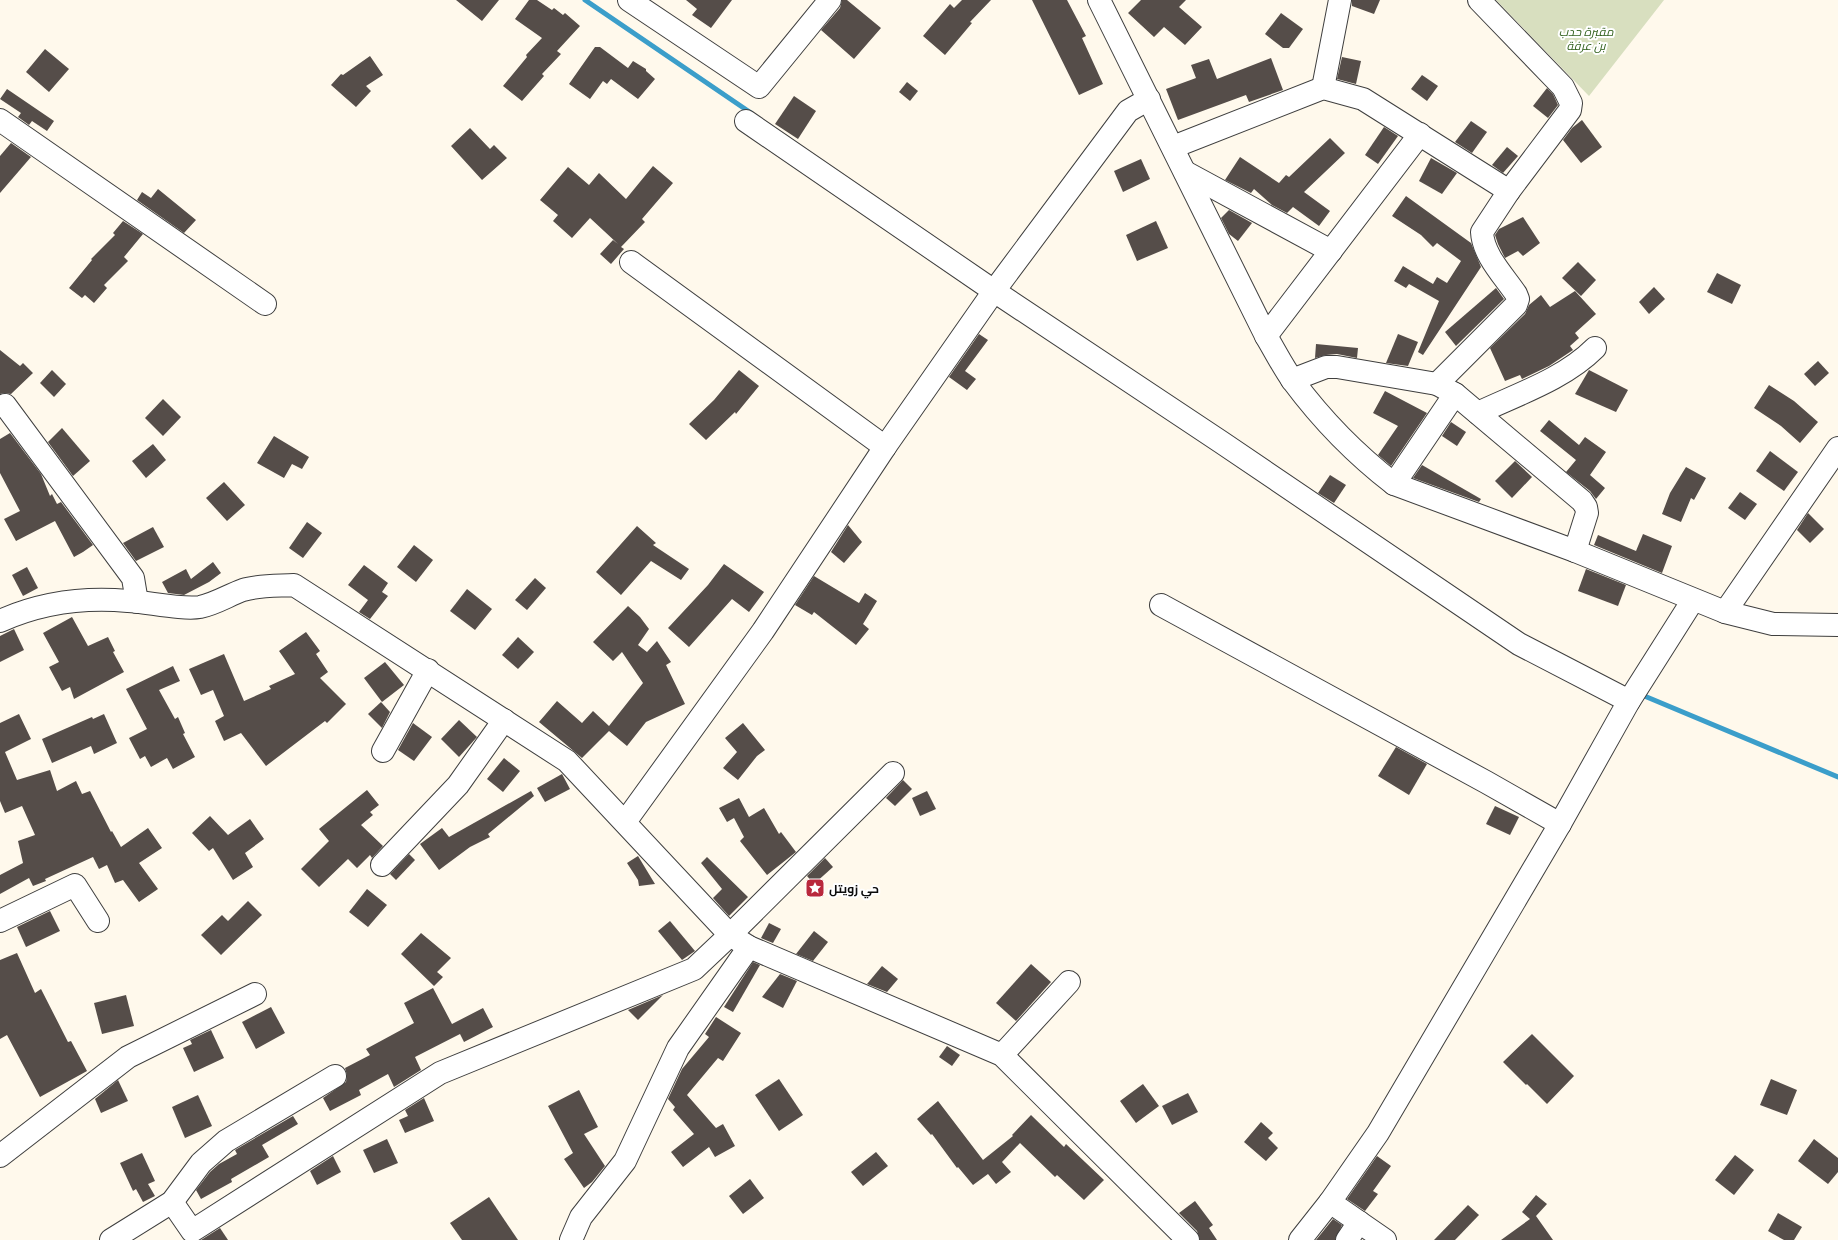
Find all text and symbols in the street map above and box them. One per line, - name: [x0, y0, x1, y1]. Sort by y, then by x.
- park label: مقبرة حدب بن عرفة: [1559, 20, 1614, 57]
- place icon: حي زويتل: [804, 877, 826, 899]
- place label: حي زويتل: [829, 877, 879, 900]

